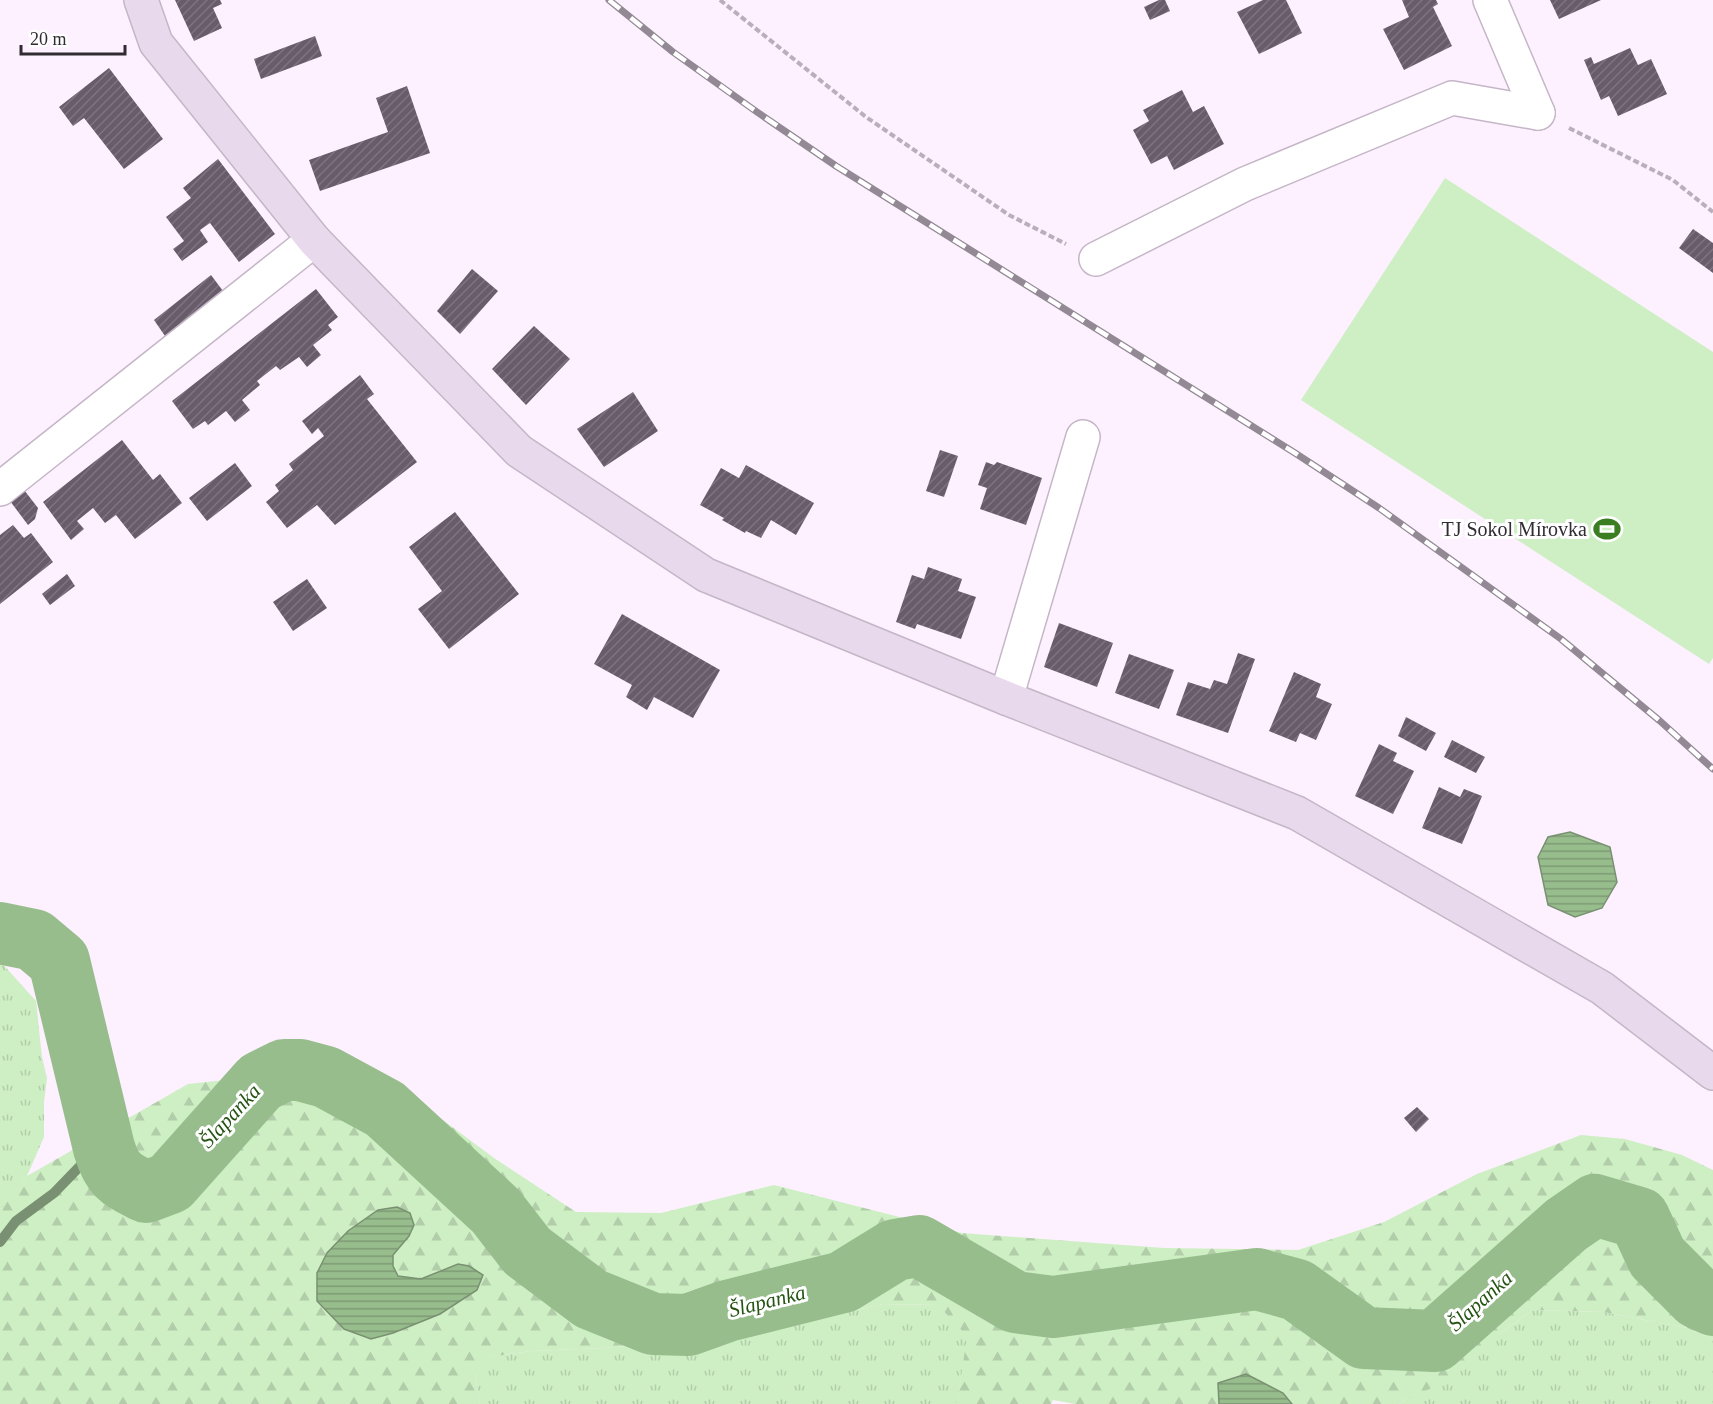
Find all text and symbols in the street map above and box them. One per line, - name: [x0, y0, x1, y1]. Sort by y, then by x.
- scale bar: [21, 18, 124, 56]
- text: 20 m: [30, 29, 67, 49]
- sports icon: TJ Sokol Mírovka: [1592, 514, 1622, 544]
- place label: TJ Sokol Mírovka: [1441, 518, 1587, 540]
- water label: Šlapanka: [195, 1079, 265, 1153]
- water label: Šlapanka: [1443, 1266, 1517, 1336]
- water label: Šlapanka: [726, 1280, 808, 1322]

